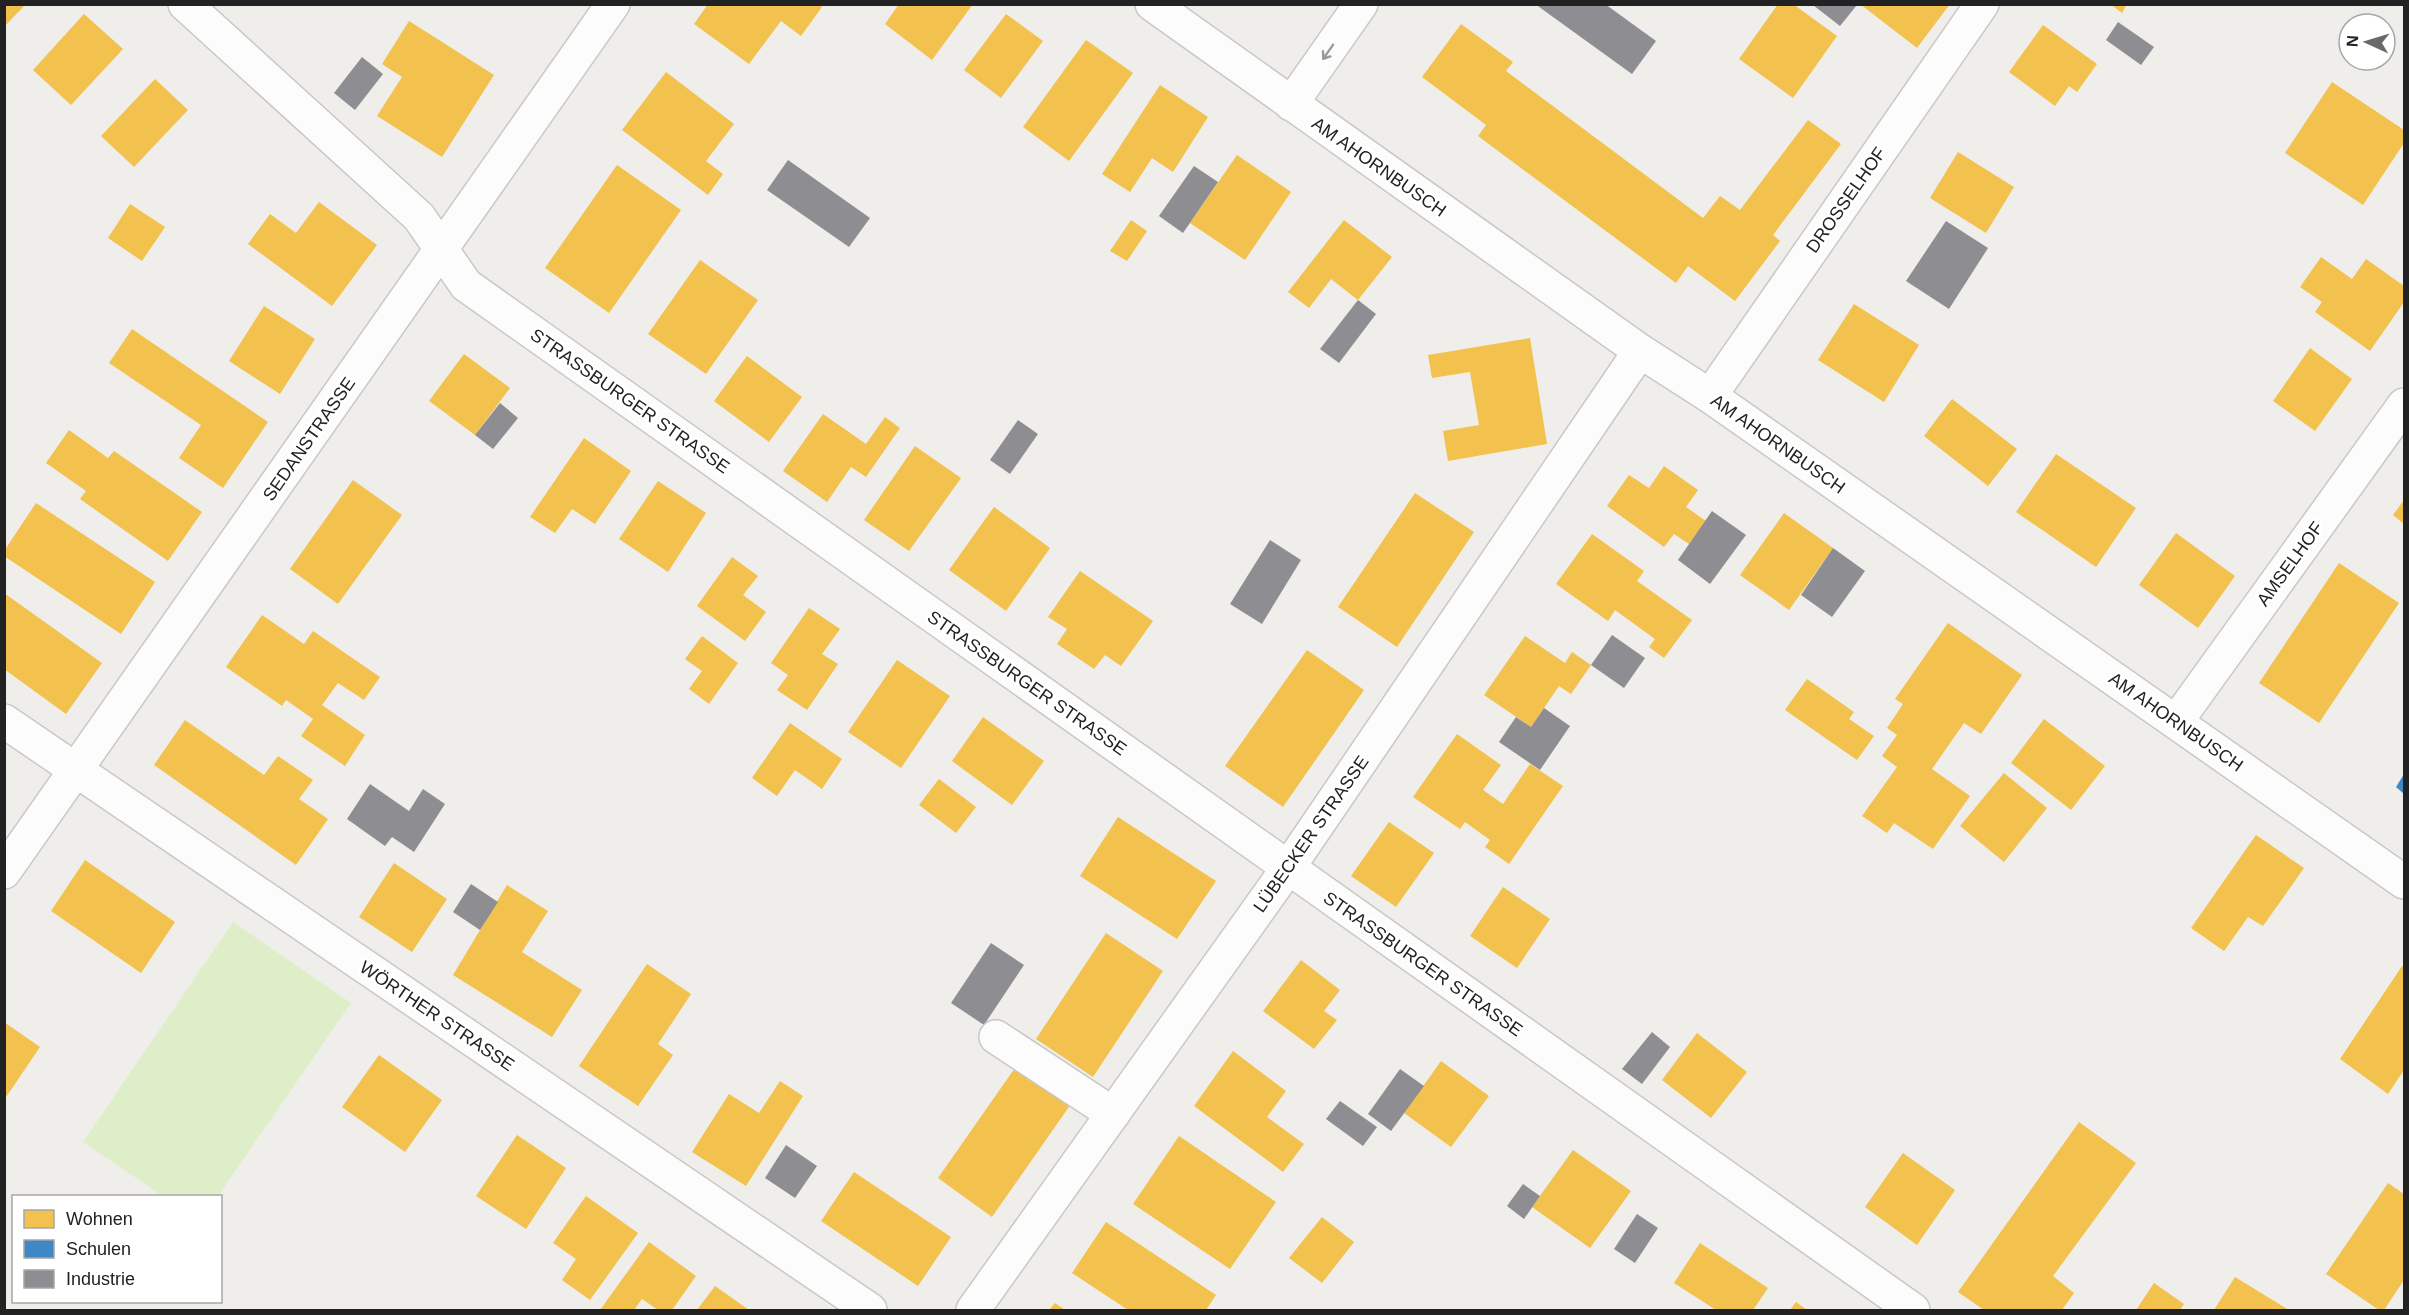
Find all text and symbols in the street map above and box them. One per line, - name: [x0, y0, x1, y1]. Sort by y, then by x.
- north arrow: [2337, 12, 2397, 72]
- text: N: [2344, 35, 2361, 47]
- one-way arrow: [1321, 44, 1334, 60]
- street label: AM AHORNBUSCH: [1308, 113, 1450, 221]
- street label: DROSSELHOF: [1802, 143, 1890, 257]
- street label: STRASSBURGER STRASSE: [527, 325, 733, 477]
- street label: SEDANSTRASSE: [259, 373, 359, 505]
- street label: AM AHORNBUSCH: [1707, 390, 1849, 498]
- street label: AMSELHOF: [2253, 518, 2327, 610]
- street label: STRASSBURGER STRASSE: [924, 607, 1130, 759]
- street label: AM AHORNBUSCH: [2105, 668, 2247, 776]
- street label: LÜBECKER STRASSE: [1249, 752, 1373, 916]
- street label: STRASSBURGER STRASSE: [1320, 888, 1526, 1040]
- street label: WÖRTHER STRASSE: [356, 957, 518, 1075]
- legend: [12, 1195, 222, 1303]
- text: Wohnen: [66, 1209, 133, 1229]
- text: Schulen: [66, 1239, 131, 1259]
- text: Industrie: [66, 1269, 135, 1289]

